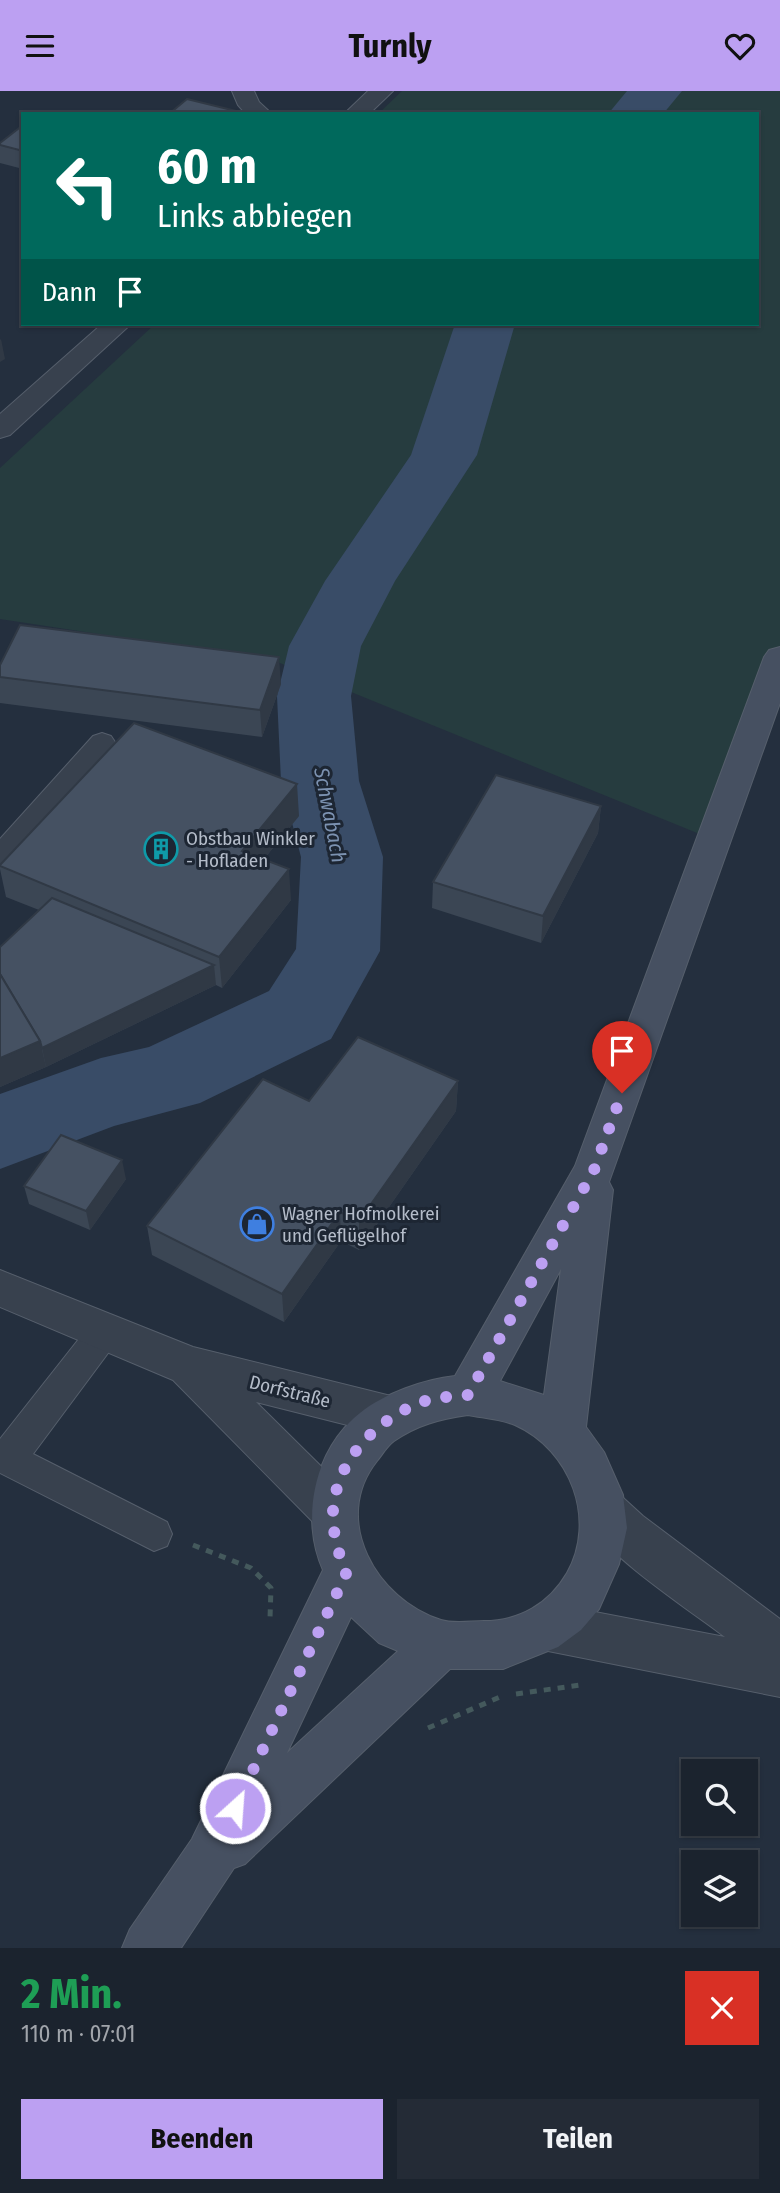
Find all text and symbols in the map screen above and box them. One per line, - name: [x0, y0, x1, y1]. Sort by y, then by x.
- icon: menu: [21, 27, 59, 65]
- text: Turnly: [348, 27, 432, 65]
- icon: heart: [721, 27, 759, 65]
- text: 60 m: [157, 137, 257, 196]
- icon: left: [42, 140, 133, 231]
- text: Links abbiegen: [157, 197, 353, 235]
- icon: arrive: [111, 273, 149, 311]
- text: Dann: [42, 277, 97, 308]
- water label: Schwabach: [308, 764, 352, 865]
- place label: Obstbau Winkler - Hofladen: [186, 827, 315, 872]
- building icon: Obstbau Winkler - Hofladen: [142, 830, 180, 868]
- pin: [592, 1021, 652, 1093]
- icon: arrive: [603, 1032, 641, 1070]
- place label: Wagner Hofmolkerei und Geflügelhof: [282, 1202, 440, 1247]
- shop icon: Wagner Hofmolkerei und Geflügelhof: [238, 1205, 276, 1243]
- street label: Dorfstraße: [247, 1370, 333, 1413]
- map controls: [681, 1759, 758, 1927]
- button: search: [681, 1759, 758, 1836]
- position arrow: [198, 1771, 272, 1845]
- button: layers: [681, 1850, 758, 1927]
- text: 2 Min.: [21, 1969, 122, 2019]
- button: close: [685, 1971, 759, 2045]
- text: 110 m · 07:01: [21, 2020, 136, 2048]
- button: Beenden: [21, 2099, 383, 2179]
- button: Teilen: [397, 2099, 759, 2179]

